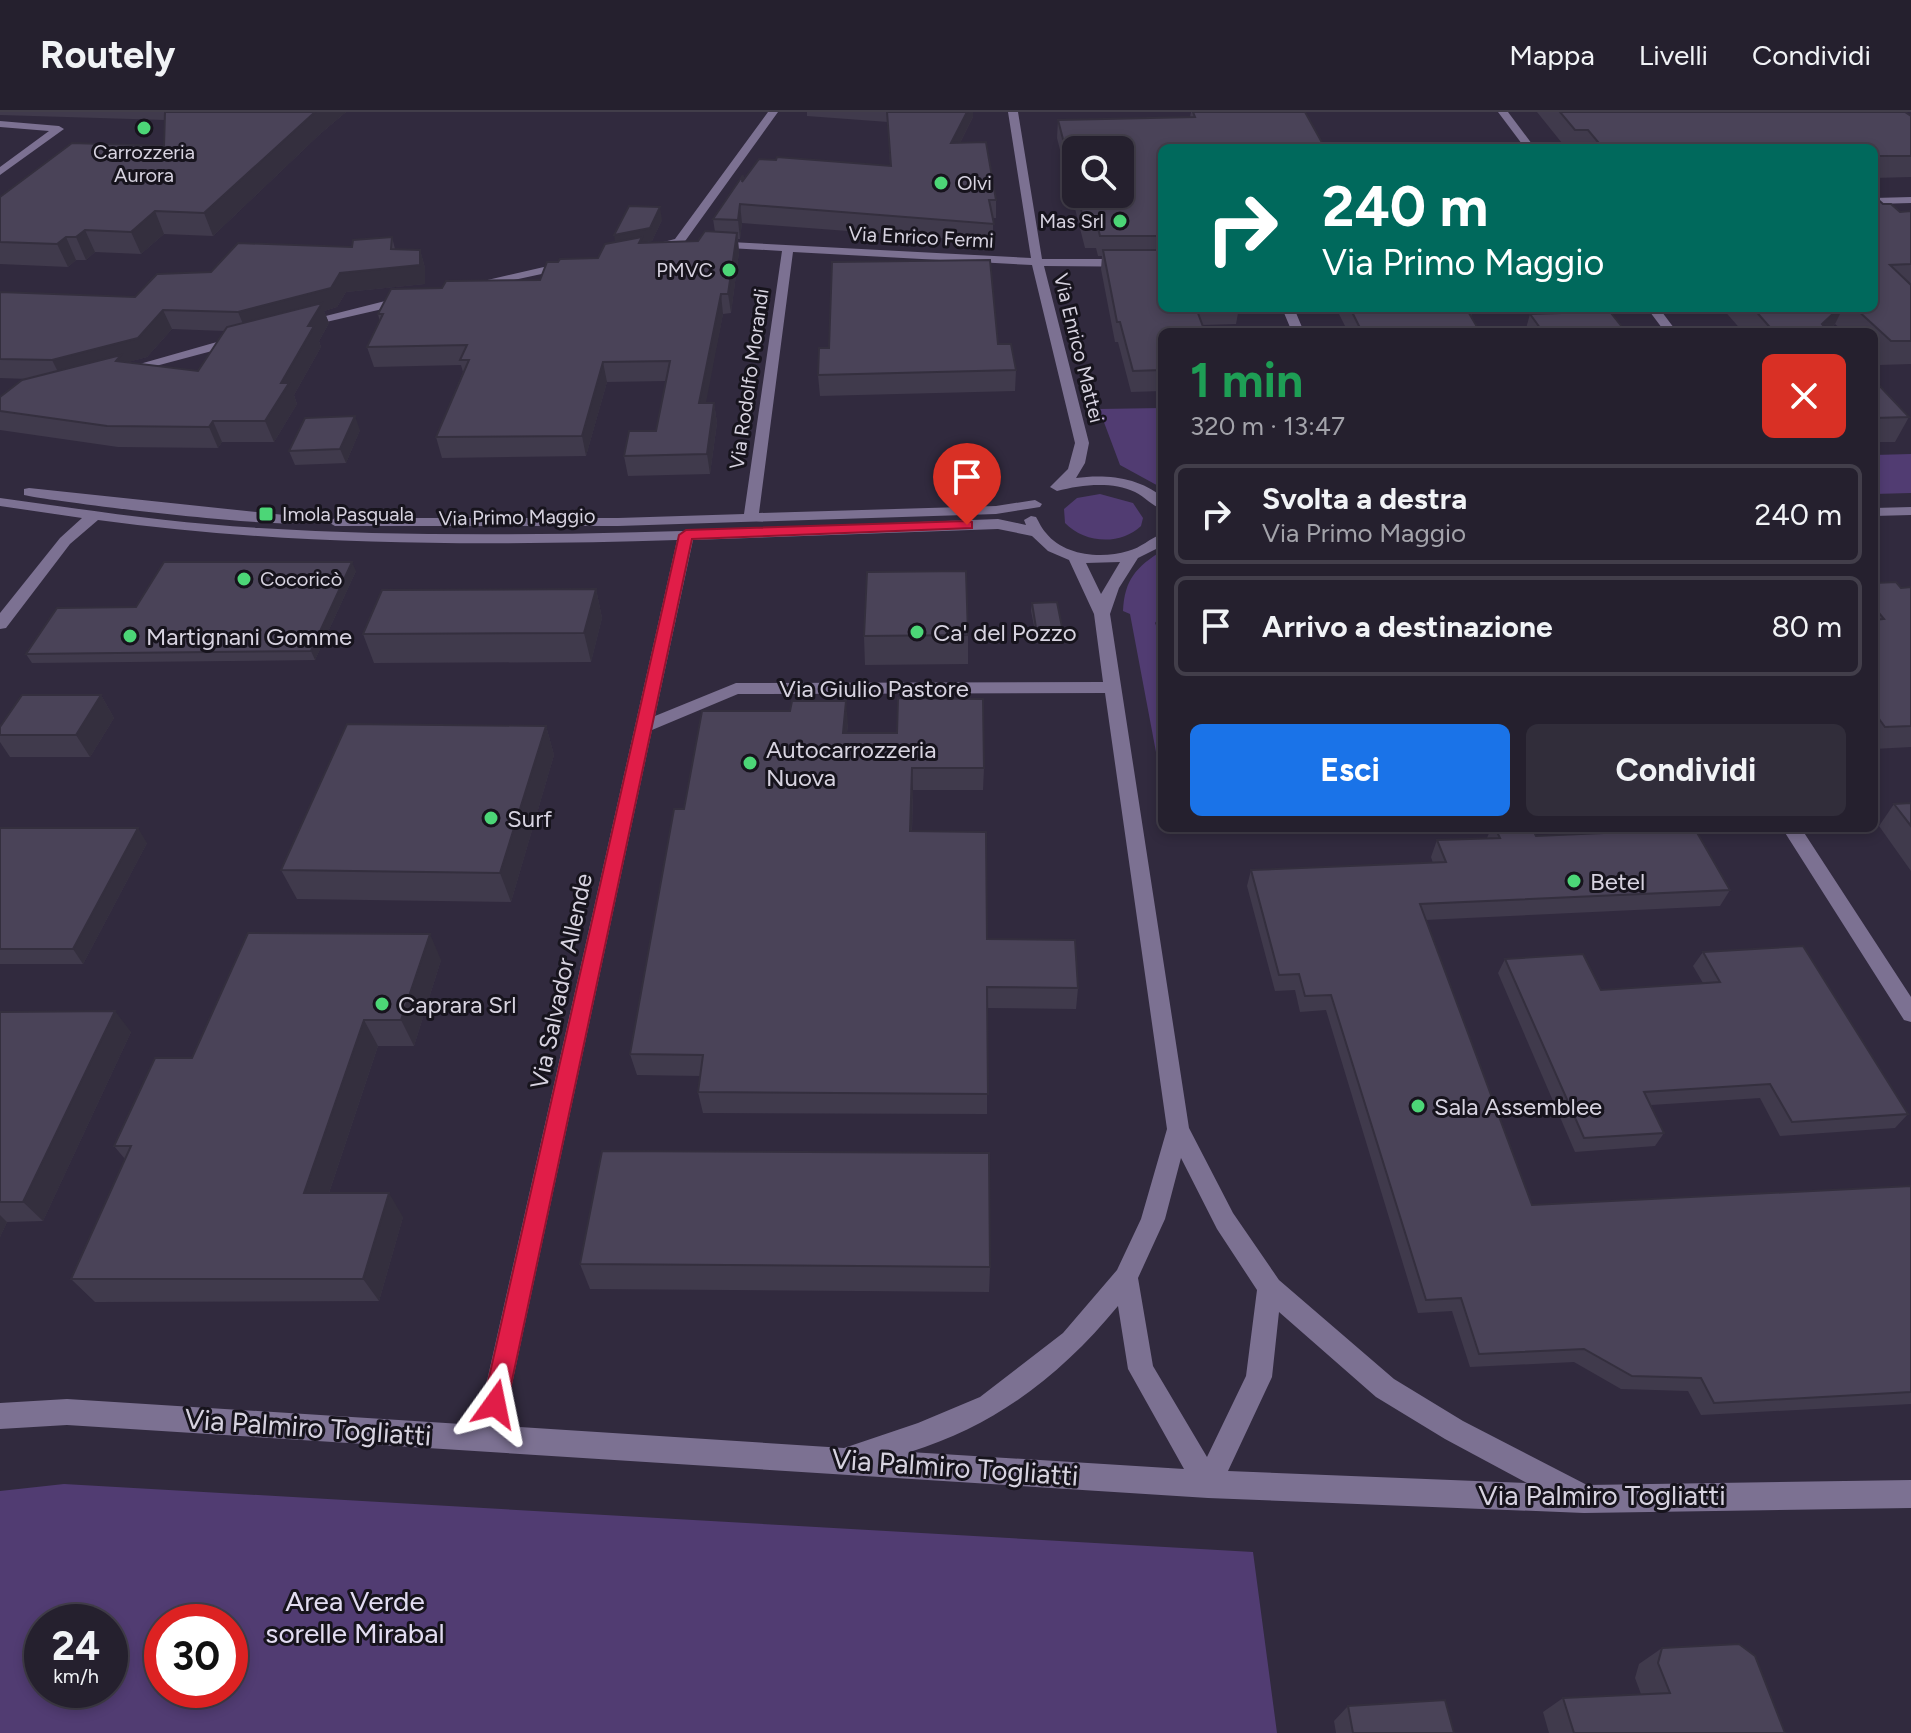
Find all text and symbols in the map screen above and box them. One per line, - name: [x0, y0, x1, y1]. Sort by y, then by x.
- text: Routely: [40, 32, 175, 78]
- text: Mappa: [1509, 38, 1595, 72]
- text: Livelli: [1639, 38, 1708, 72]
- text: Condividi: [1752, 38, 1871, 72]
- marker: Carrozzeria Aurora: [135, 119, 153, 137]
- map controls: [1062, 136, 1134, 208]
- button: search: [1062, 136, 1134, 208]
- place label: Carrozzeria Aurora: [93, 140, 195, 187]
- place label: Olvi: [957, 171, 992, 195]
- text: 240 m: [1322, 173, 1488, 240]
- marker: Olvi: [932, 174, 950, 192]
- icon: right: [1190, 176, 1294, 280]
- place label: Mas Srl: [1039, 209, 1104, 233]
- marker: Mas Srl: [1111, 212, 1129, 230]
- street label: Via Enrico Fermi: [848, 221, 994, 253]
- text: Via Primo Maggio: [1322, 241, 1605, 284]
- place label: PMVC: [656, 258, 713, 282]
- marker: PMVC: [720, 261, 738, 279]
- street label: Via Enrico Mattei: [1049, 271, 1109, 425]
- street label: Via Rodolfo Morandi: [724, 287, 774, 471]
- text: 1 min: [1190, 351, 1303, 409]
- button: close: [1762, 354, 1846, 438]
- text: 320 m · 13:47: [1190, 410, 1345, 442]
- pin: [933, 443, 1001, 525]
- icon: arrive: [945, 455, 989, 499]
- text: Svolta a destra: [1262, 480, 1467, 517]
- icon: right: [1194, 492, 1238, 536]
- text: 240 m: [1754, 496, 1842, 533]
- place label: Imola Pasquala: [282, 502, 414, 526]
- street label: Via Primo Maggio: [438, 504, 596, 530]
- marker: Imola Pasquala: [257, 505, 275, 523]
- text: Via Primo Maggio: [1262, 517, 1466, 549]
- place label: Cocoricò: [260, 567, 342, 591]
- marker: Cocoricò: [235, 570, 253, 588]
- icon: arrive: [1194, 604, 1238, 648]
- text: Arrivo a destinazione: [1262, 608, 1553, 645]
- text: 80 m: [1771, 608, 1842, 645]
- place label: Ca' del Pozzo: [933, 618, 1077, 647]
- place label: Martignani Gomme: [146, 622, 352, 651]
- marker: Ca' del Pozzo: [908, 623, 926, 641]
- marker: Martignani Gomme: [121, 627, 139, 645]
- street label: Via Giulio Pastore: [779, 674, 969, 703]
- button: Esci: [1190, 724, 1510, 816]
- button: Condividi: [1526, 724, 1846, 816]
- place label: Autocarrozzeria Nuova: [766, 735, 937, 792]
- marker: Autocarrozzeria Nuova: [741, 754, 759, 772]
- place label: Surf: [507, 804, 552, 833]
- marker: Surf: [482, 809, 500, 827]
- place label: Betel: [1590, 867, 1645, 896]
- street label: Via Salvador Allende: [524, 871, 598, 1091]
- marker: Betel: [1565, 872, 1583, 890]
- place label: Caprara Srl: [398, 990, 517, 1019]
- marker: Caprara Srl: [373, 995, 391, 1013]
- place label: Sala Assemblee: [1434, 1092, 1602, 1121]
- marker: Sala Assemblee: [1409, 1097, 1427, 1115]
- position arrow: [453, 1362, 537, 1446]
- street label: Via Palmiro Togliatti: [183, 1401, 433, 1453]
- street label: Via Palmiro Togliatti: [830, 1441, 1080, 1493]
- street label: Via Palmiro Togliatti: [1478, 1478, 1726, 1512]
- park label: Area Verde sorelle Mirabal: [265, 1584, 445, 1650]
- speed limit sign: 30: [144, 1604, 248, 1708]
- text: 24: [52, 1622, 100, 1670]
- text: km/h: [53, 1664, 99, 1688]

